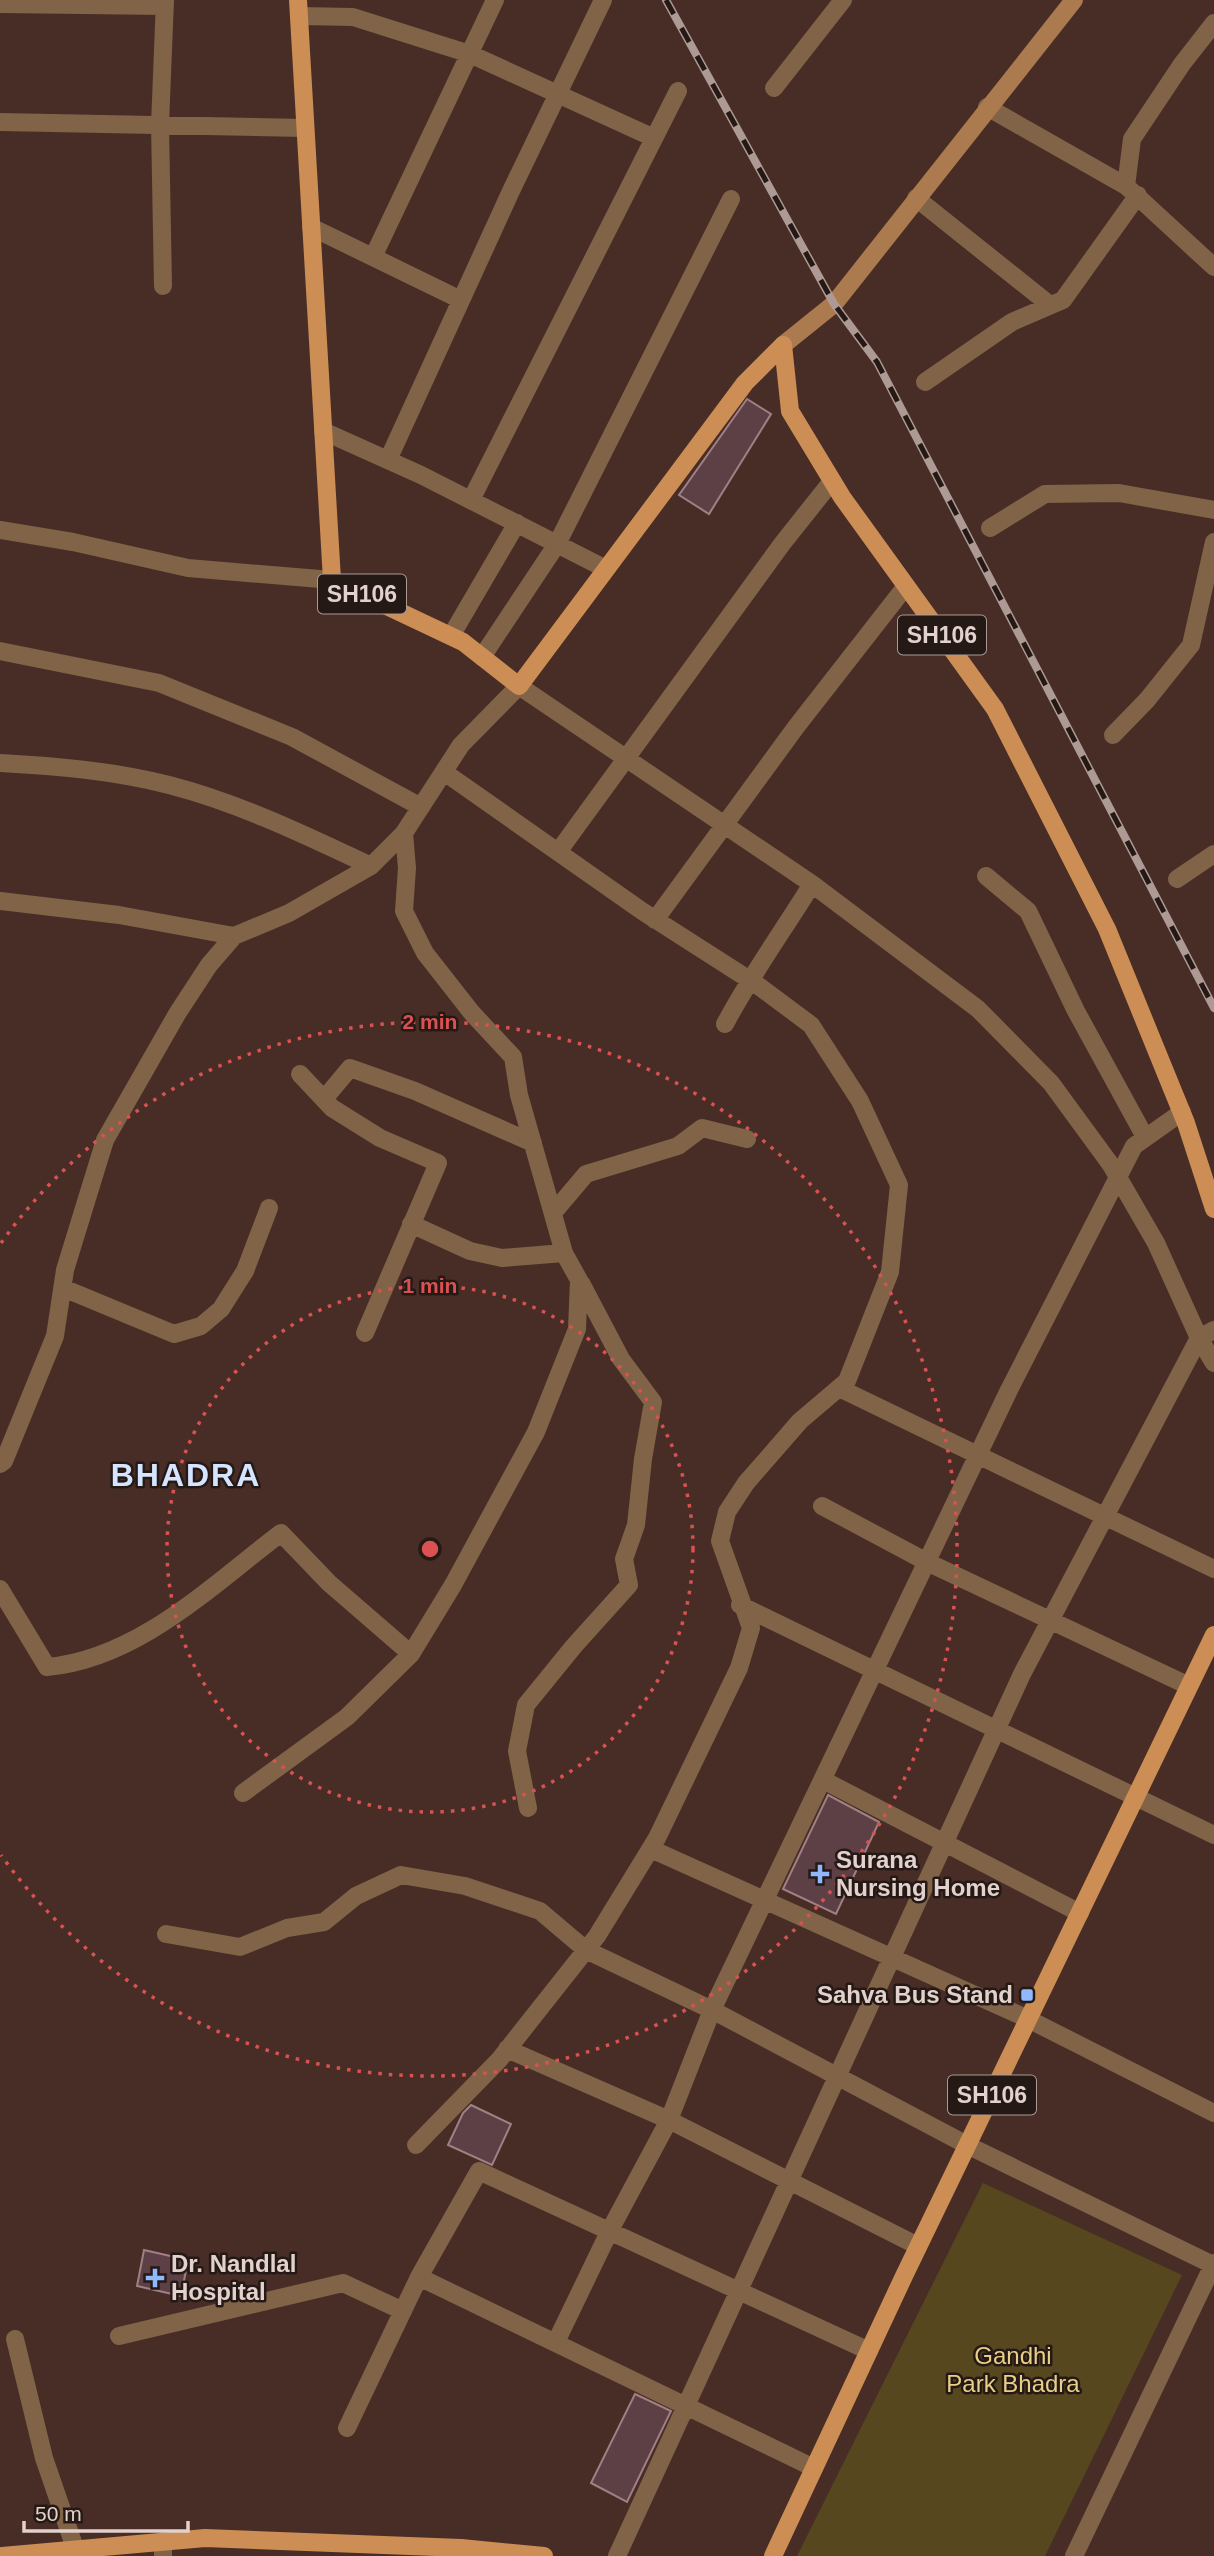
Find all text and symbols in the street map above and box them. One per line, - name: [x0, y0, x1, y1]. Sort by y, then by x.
- road number: SH106: [318, 574, 406, 614]
- road number: SH106: [898, 615, 986, 654]
- text: 2 min: [403, 1010, 457, 1033]
- text: 1 min: [403, 1274, 457, 1297]
- district label: BHADRA: [111, 1457, 261, 1493]
- centre of rings: [418, 1537, 442, 1561]
- place label: Surana Nursing Home: [836, 1846, 1000, 1901]
- marker: Surana Nursing Home: [810, 1864, 830, 1884]
- place label: Sahva Bus Stand: [817, 1981, 1013, 2008]
- marker: Sahva Bus Stand: [1019, 1987, 1035, 2003]
- road number: SH106: [948, 2076, 1036, 2114]
- place label: Dr. Nandlal Hospital: [171, 2250, 296, 2305]
- marker: Dr. Nandlal Hospital: [145, 2268, 165, 2288]
- park label: Gandhi Park Bhadra: [946, 2342, 1080, 2397]
- scale bar: [24, 2490, 189, 2534]
- text: 50 m: [35, 2502, 82, 2525]

